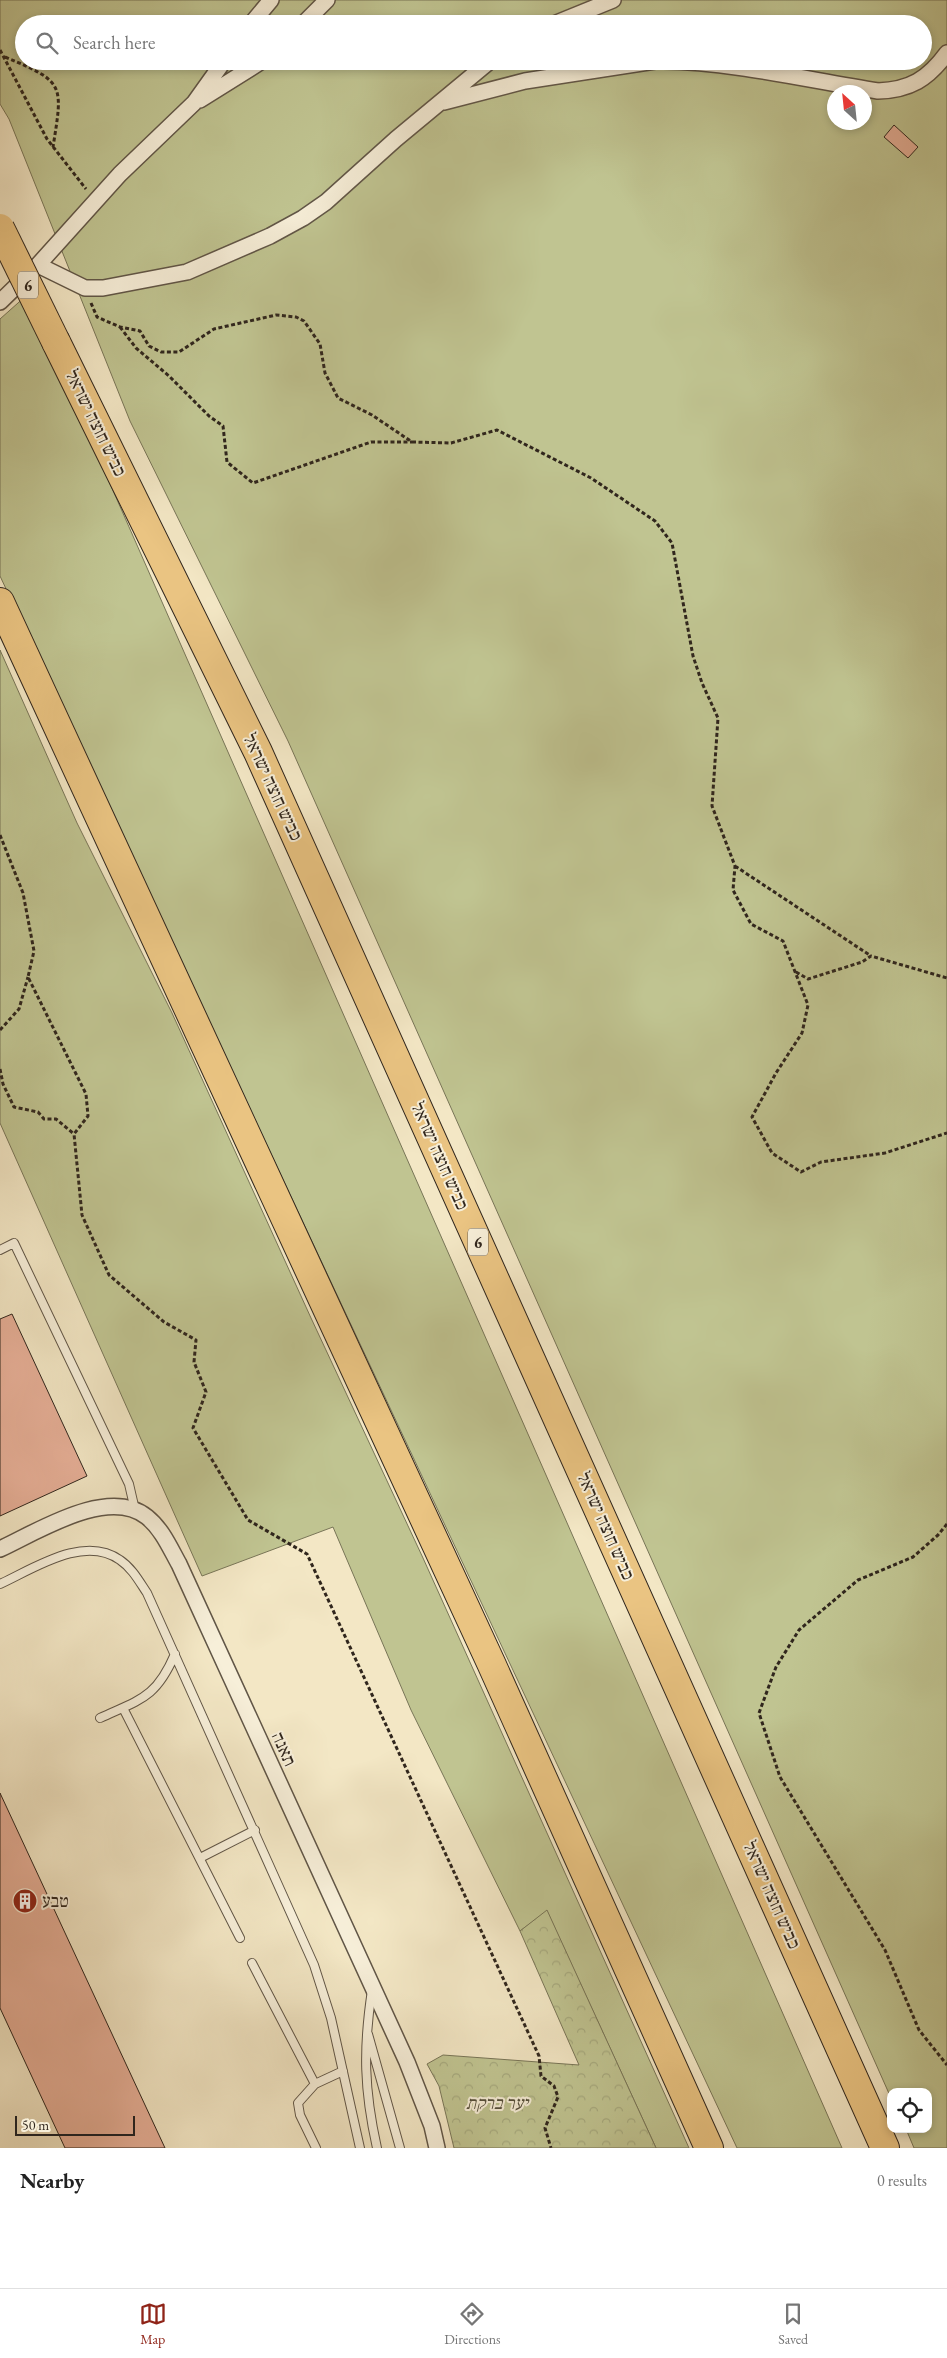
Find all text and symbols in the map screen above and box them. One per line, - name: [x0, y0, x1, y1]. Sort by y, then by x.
- search box: [15, 15, 932, 70]
- icon: search: [33, 29, 61, 57]
- text: Search here: [73, 30, 155, 55]
- north arrow: [827, 85, 872, 130]
- road number: 6: [18, 272, 38, 298]
- street label: כביש חוצה ישראל: [61, 366, 132, 480]
- street label: כביש חוצה ישראל: [239, 729, 308, 844]
- street label: כביש חוצה ישראל: [406, 1098, 475, 1213]
- road number: 6: [468, 1228, 488, 1256]
- street label: כביש חוצה ישראל: [572, 1468, 641, 1583]
- street label: תאנה: [267, 1728, 302, 1770]
- street label: כביש חוצה ישראל: [738, 1837, 807, 1952]
- building icon: טבע: [12, 1888, 38, 1914]
- place label: טבע: [42, 1889, 69, 1912]
- map controls: [887, 2088, 932, 2133]
- button: locate: [887, 2088, 932, 2133]
- park label: יער ברקת: [466, 2091, 530, 2114]
- scale bar: [15, 2113, 135, 2136]
- text: 50 m: [22, 2116, 49, 2134]
- text: Nearby: [20, 2167, 84, 2194]
- text: 0 results: [877, 2170, 927, 2191]
- tab: Map: [139, 2300, 167, 2348]
- tab: Directions: [444, 2300, 501, 2348]
- tab: Saved: [778, 2300, 808, 2348]

